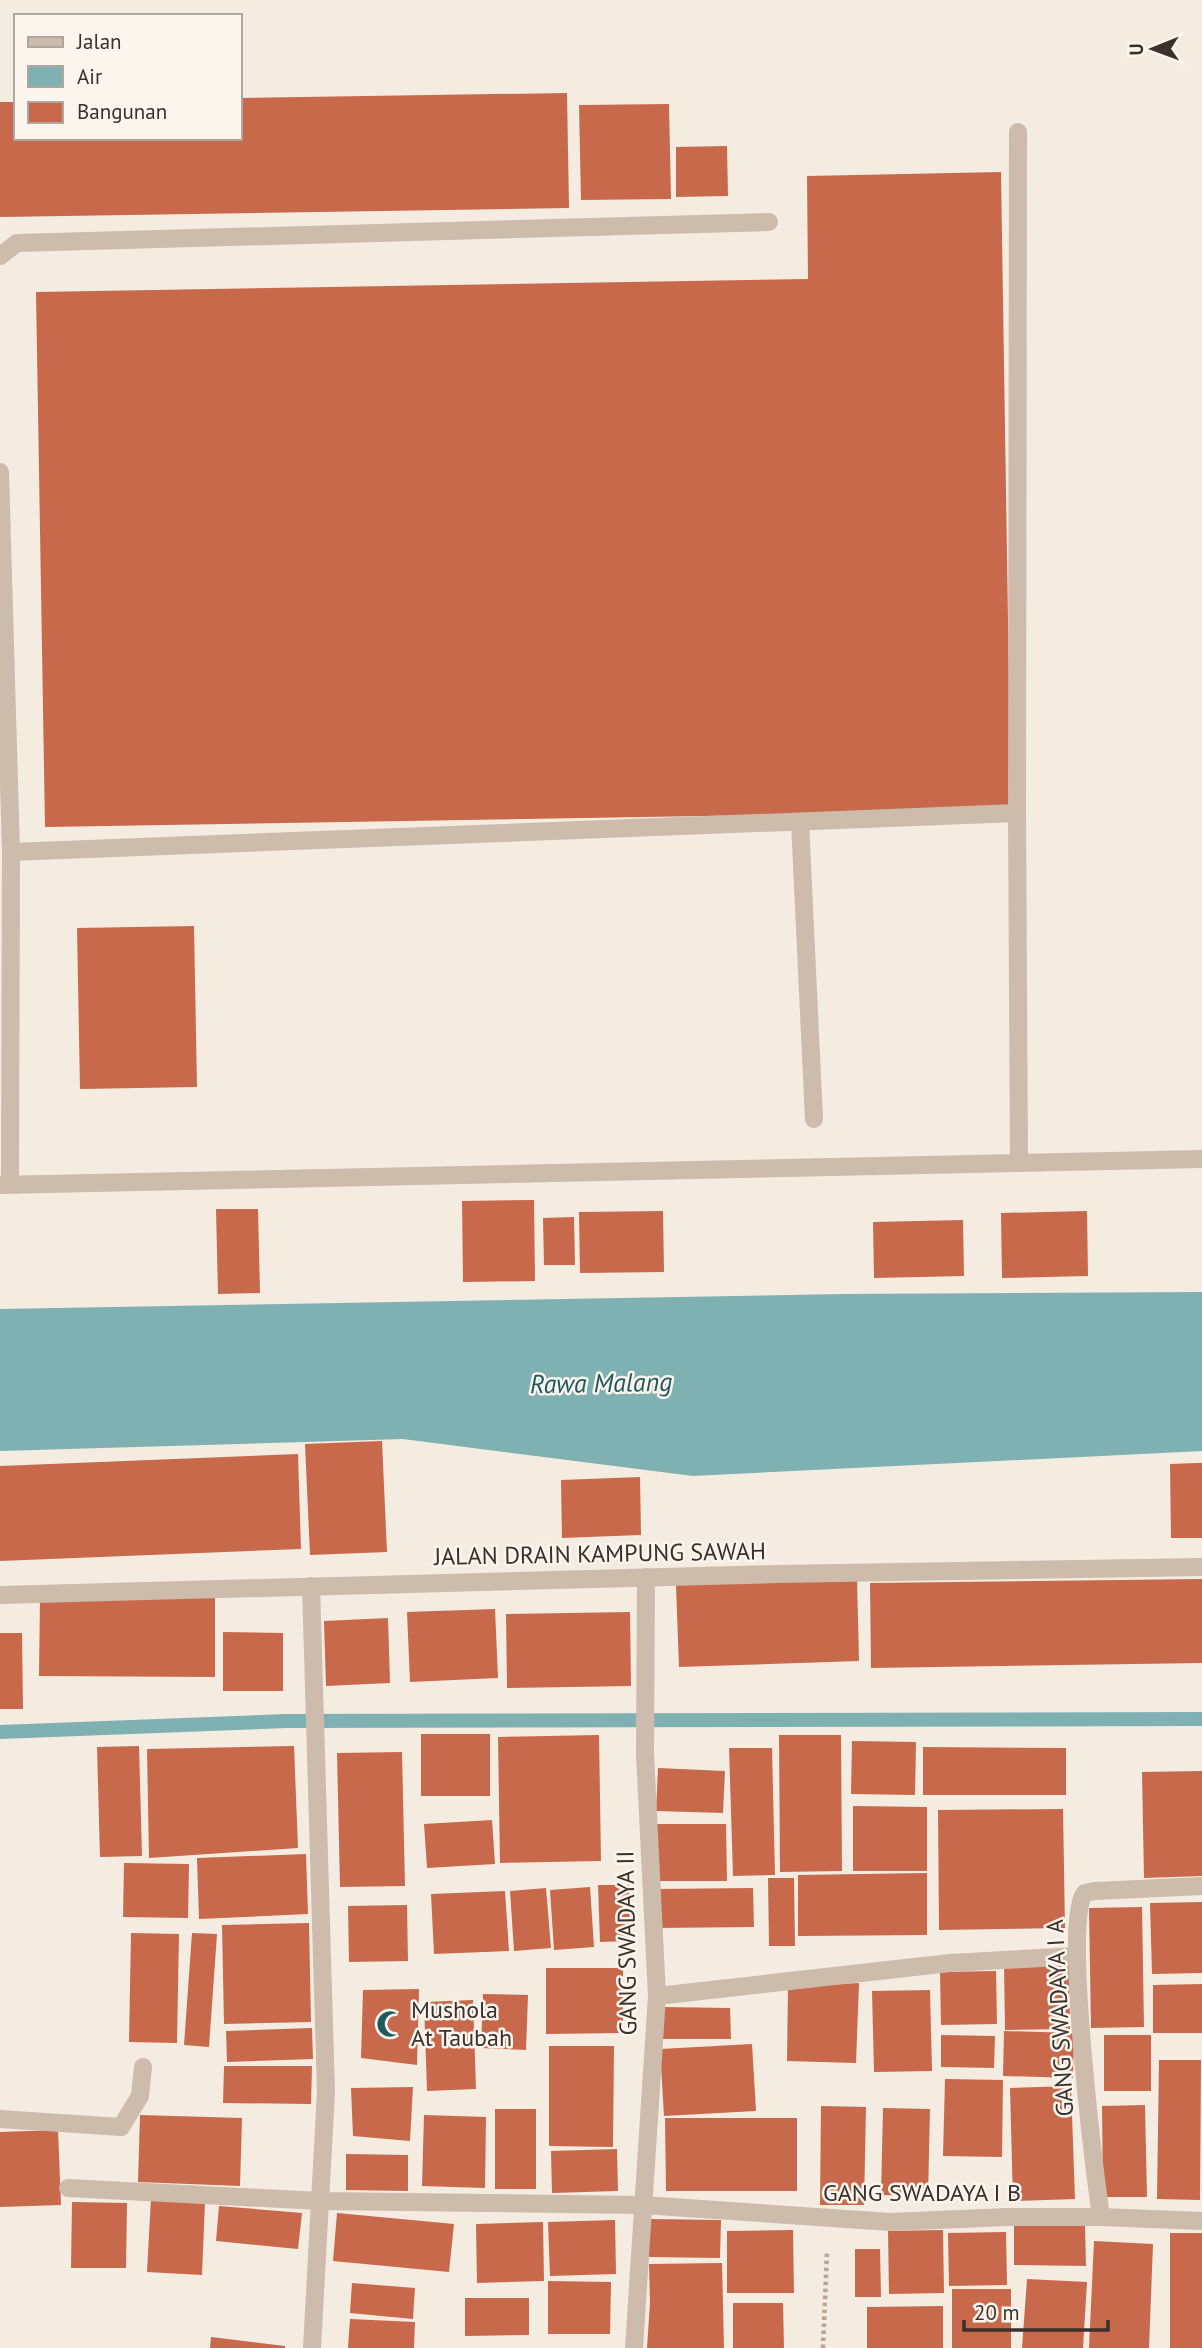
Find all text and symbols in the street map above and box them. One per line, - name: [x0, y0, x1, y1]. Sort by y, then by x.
- legend: [14, 14, 242, 140]
- north arrow: [1118, 14, 1188, 84]
- text: Jalan: [76, 28, 122, 55]
- text: U: [1124, 43, 1148, 55]
- text: Air: [77, 63, 102, 90]
- text: Bangunan: [77, 98, 167, 125]
- water label: Rawa Malang: [530, 1365, 672, 1400]
- street label: JALAN DRAIN KAMPUNG SAWAH: [433, 1535, 766, 1572]
- street label: GANG SWADAYA II: [609, 1850, 644, 2036]
- street label: GANG SWADAYA I A: [1039, 1919, 1080, 2117]
- place label: Mushola At Taubah: [411, 1994, 512, 2053]
- mosque icon: Mushola At Taubah: [375, 2009, 405, 2039]
- street label: GANG SWADAYA I B: [823, 2177, 1021, 2208]
- scale bar: [964, 2288, 1108, 2332]
- text: 20 m: [974, 2299, 1020, 2326]

